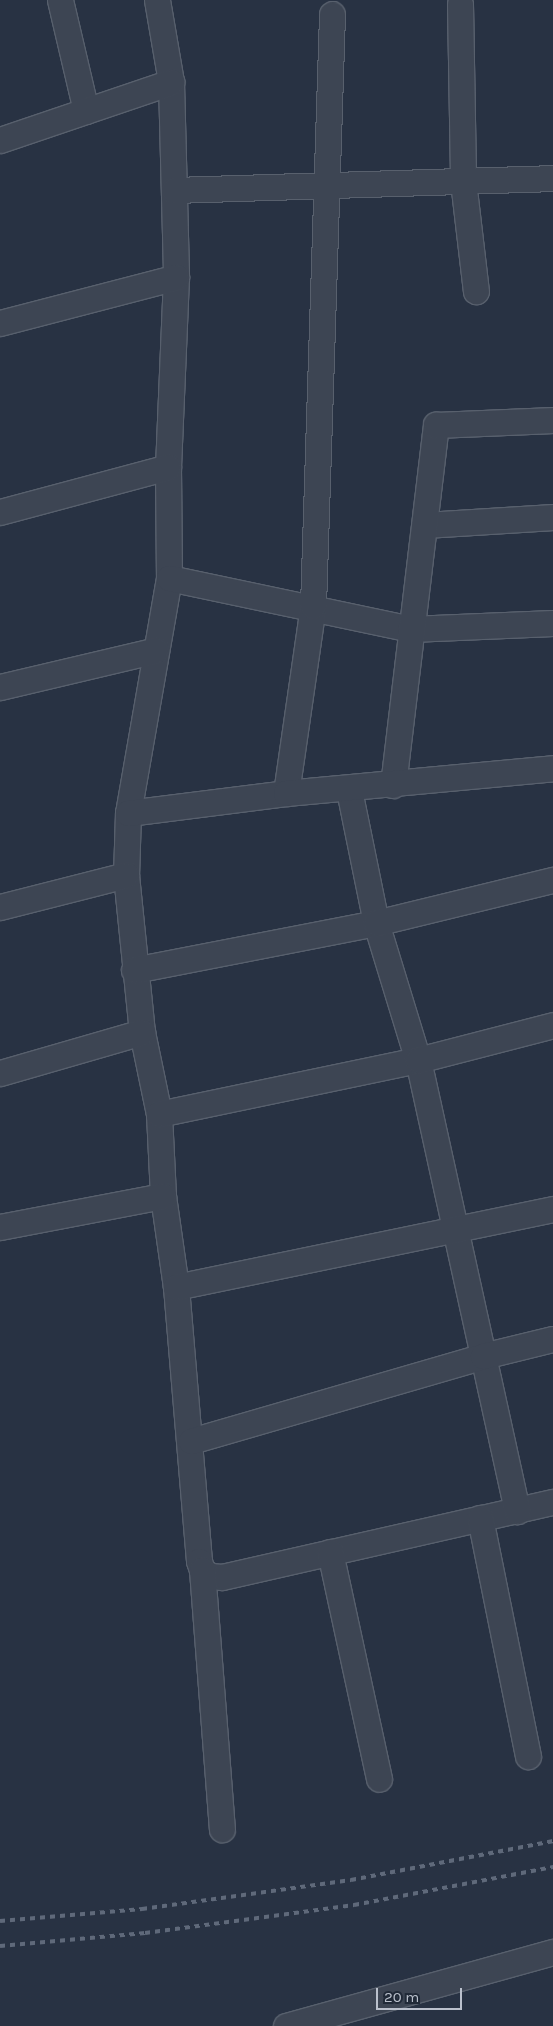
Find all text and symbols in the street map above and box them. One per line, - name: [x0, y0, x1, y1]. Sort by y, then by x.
- scale bar: [378, 1978, 464, 2010]
- text: 20 m: [384, 1988, 419, 2006]

